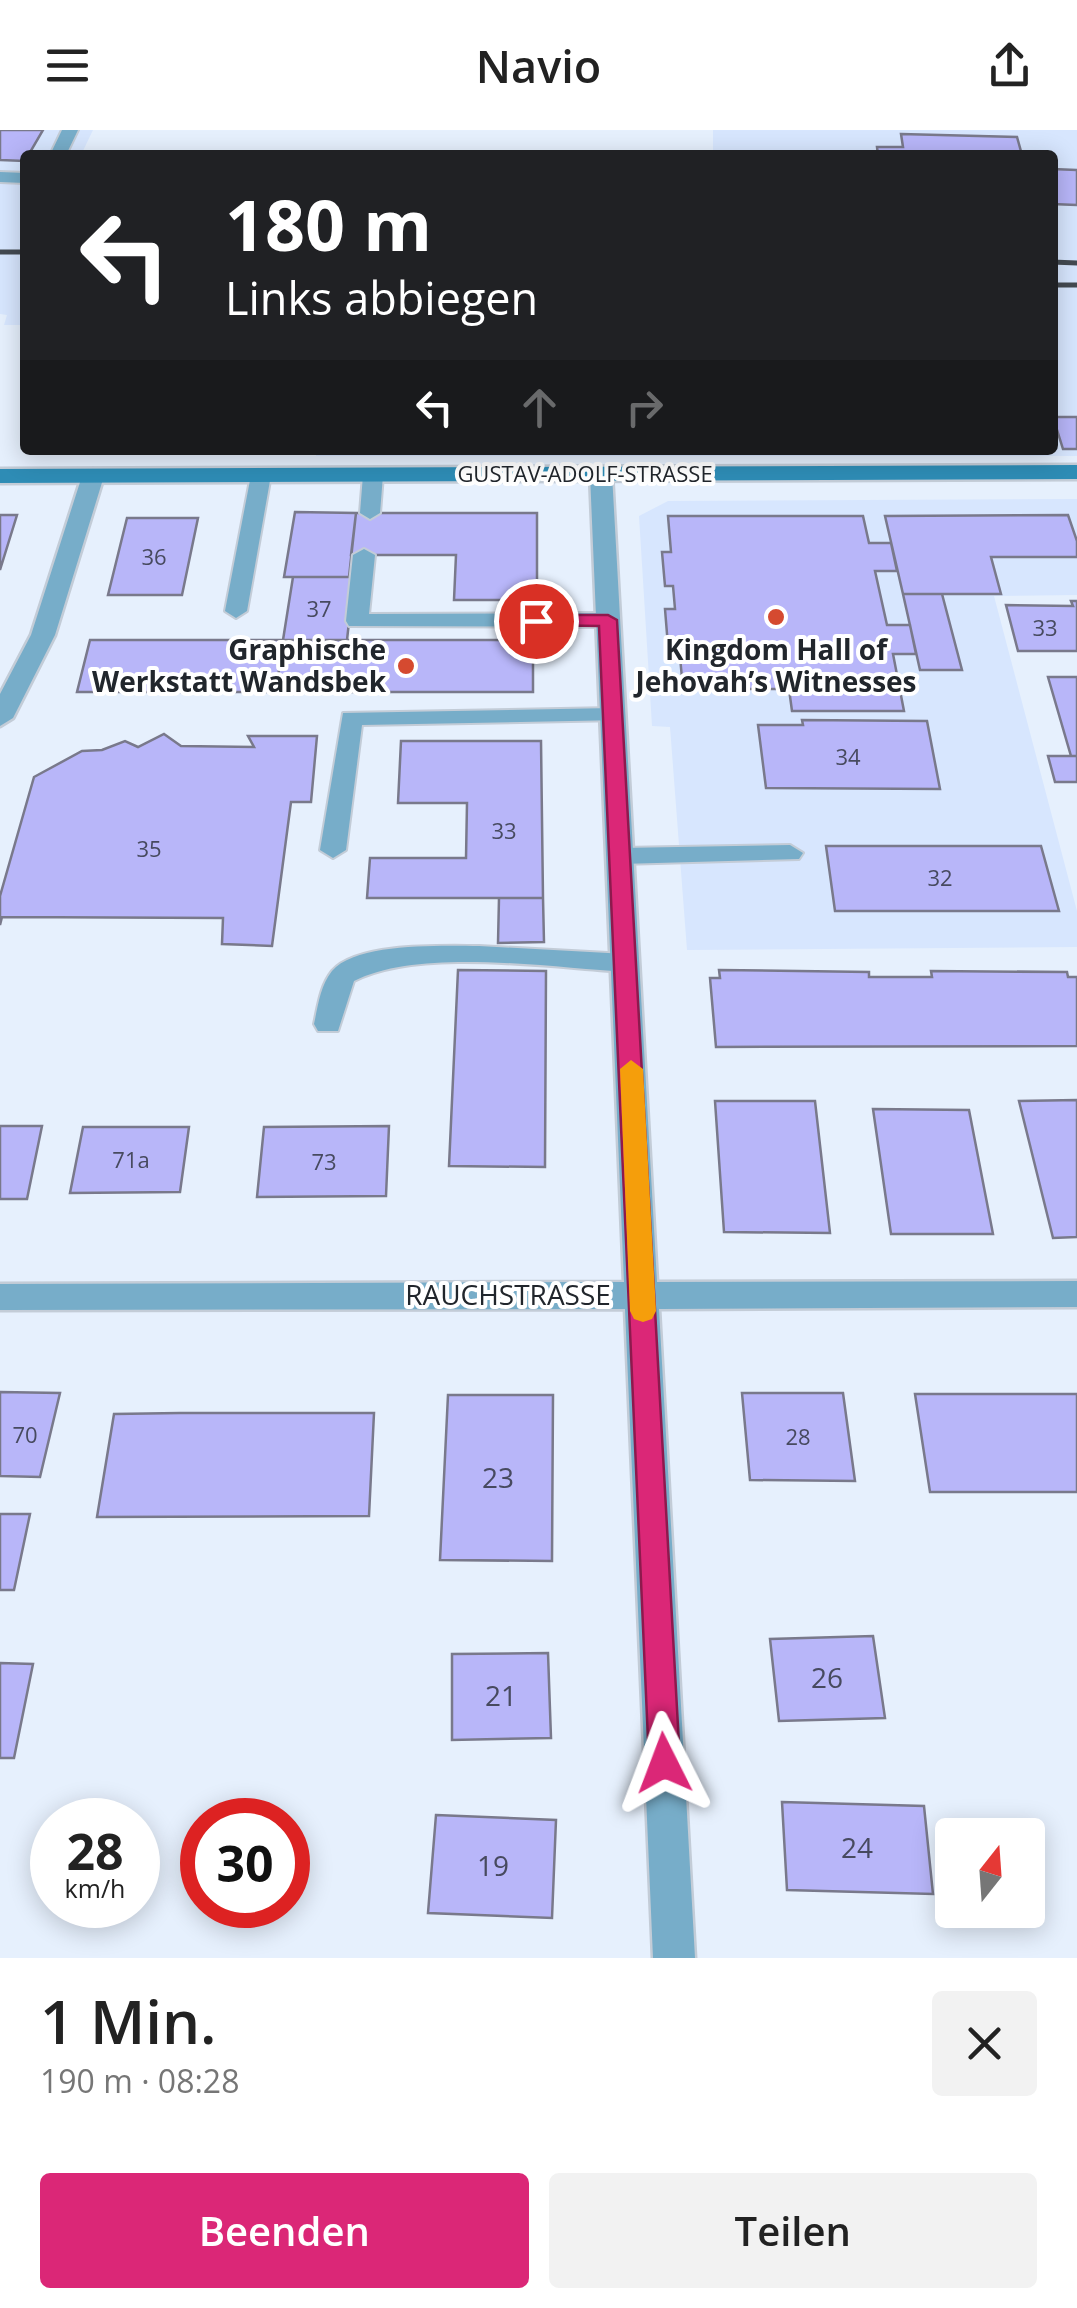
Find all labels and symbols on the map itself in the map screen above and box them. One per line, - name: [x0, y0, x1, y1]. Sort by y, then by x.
- street label: GUSTAV-ADOLF-STRASSE: [457, 458, 713, 488]
- house number: 36: [141, 541, 167, 571]
- pin: [494, 579, 579, 664]
- house number: 37: [306, 593, 332, 623]
- marker: Kingdom Hall of Jehovah’s Witnesses: [765, 606, 787, 628]
- house number: 33: [1032, 612, 1058, 642]
- place label: Graphische Werkstatt Wandsbek: [92, 630, 387, 700]
- place label: Kingdom Hall of Jehovah’s Witnesses: [632, 630, 917, 700]
- marker: Graphische Werkstatt Wandsbek: [395, 655, 417, 677]
- house number: 34: [835, 741, 861, 771]
- house number: 33: [491, 815, 517, 845]
- house number: 35: [136, 833, 162, 863]
- house number: 32: [927, 862, 953, 892]
- house number: 71a: [112, 1144, 150, 1174]
- house number: 73: [311, 1146, 337, 1176]
- street label: RAUCHSTRASSE: [405, 1275, 611, 1313]
- house number: 70: [12, 1419, 38, 1449]
- house number: 28: [785, 1421, 811, 1451]
- house number: 23: [482, 1458, 514, 1496]
- house number: 26: [811, 1658, 843, 1696]
- house number: 21: [485, 1676, 517, 1714]
- position arrow: [612, 1711, 716, 1815]
- speed limit sign: 30: [180, 1798, 310, 1928]
- north arrow: [935, 1818, 1045, 1928]
- house number: 24: [841, 1828, 873, 1866]
- house number: 19: [477, 1846, 509, 1884]

